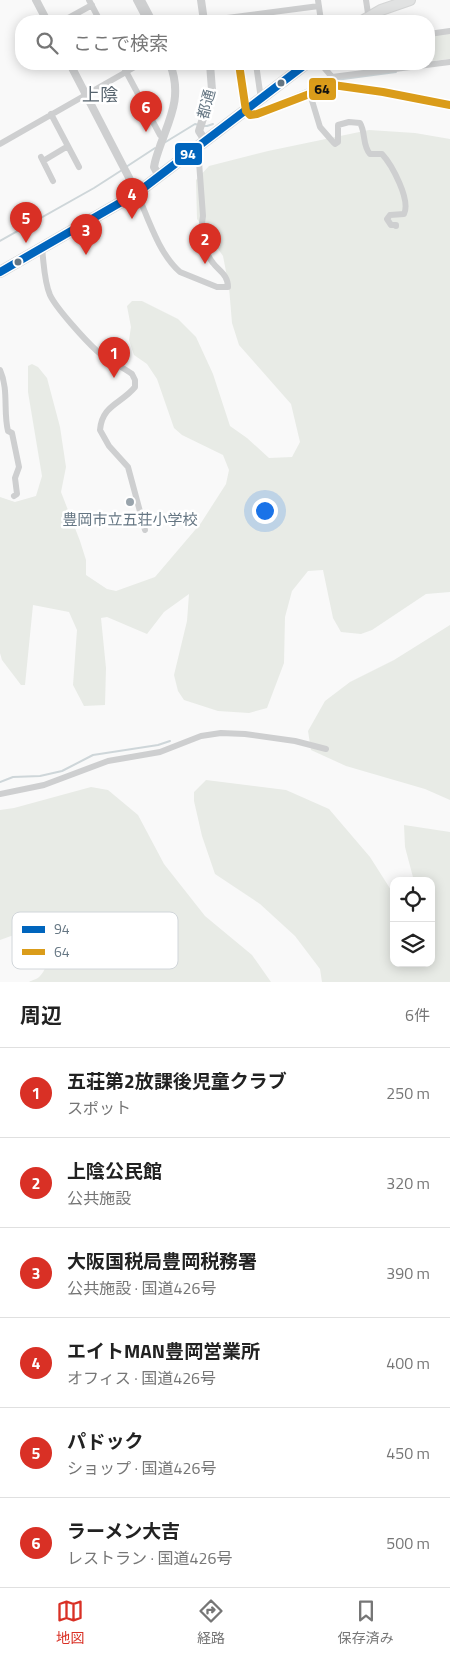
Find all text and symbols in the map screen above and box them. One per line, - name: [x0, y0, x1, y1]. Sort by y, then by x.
- search box: [15, 15, 435, 70]
- text: ここで検索: [73, 28, 168, 57]
- icon: search: [33, 29, 61, 57]
- line badge: 64: [308, 77, 337, 101]
- unlabelled marker: [276, 78, 286, 88]
- text: 64: [314, 78, 330, 99]
- district label: 上陰: [82, 81, 118, 108]
- street label: 都通: [191, 87, 221, 121]
- pin: 6: [130, 91, 162, 132]
- line badge: 94: [174, 142, 203, 166]
- text: 94: [180, 143, 196, 164]
- pin: 4: [116, 178, 148, 219]
- pin: 5: [10, 202, 42, 243]
- pin: 3: [70, 214, 102, 255]
- pin: 2: [189, 223, 221, 264]
- unlabelled marker: [13, 257, 23, 267]
- pin: 1: [98, 337, 130, 378]
- marker: 豊岡市立五荘小学校: [124, 496, 136, 508]
- your location: [252, 498, 278, 524]
- place label: 豊岡市立五荘小学校: [62, 508, 198, 531]
- map controls: [390, 877, 435, 967]
- button: locate: [390, 877, 435, 922]
- legend: [12, 912, 178, 969]
- text: 94: [54, 918, 70, 939]
- button: layers: [390, 922, 435, 967]
- text: 64: [54, 941, 70, 962]
- text: 周辺: [20, 999, 62, 1031]
- text: 6件: [405, 1003, 430, 1027]
- text: 五荘第2放課後児童クラブ: [67, 1066, 287, 1095]
- text: 1: [32, 1081, 40, 1105]
- text: 250 m: [386, 1081, 430, 1105]
- text: スポット: [67, 1096, 131, 1120]
- text: 上陰公民館: [67, 1156, 162, 1185]
- text: 2: [32, 1171, 40, 1195]
- text: 320 m: [386, 1171, 430, 1195]
- text: 公共施設: [67, 1186, 131, 1210]
- text: 大阪国税局豊岡税務署: [67, 1246, 257, 1275]
- text: 3: [32, 1261, 40, 1285]
- text: 390 m: [386, 1261, 430, 1285]
- text: 公共施設 · 国道426号: [67, 1276, 216, 1300]
- text: エイトMAN豊岡営業所: [67, 1336, 260, 1365]
- text: 4: [32, 1351, 40, 1375]
- text: 400 m: [386, 1351, 430, 1375]
- text: オフィス · 国道426号: [67, 1366, 216, 1390]
- text: パドック: [67, 1426, 144, 1455]
- text: 5: [32, 1441, 40, 1465]
- text: 450 m: [386, 1441, 430, 1465]
- text: ショップ · 国道426号: [67, 1456, 216, 1480]
- text: ラーメン大吉: [67, 1516, 180, 1545]
- text: 6: [32, 1531, 40, 1555]
- text: 500 m: [386, 1531, 430, 1555]
- text: レストラン · 国道426号: [67, 1546, 232, 1570]
- tab: 地図: [56, 1597, 84, 1648]
- tab: 経路: [197, 1597, 225, 1648]
- tab: 保存済み: [338, 1597, 394, 1648]

